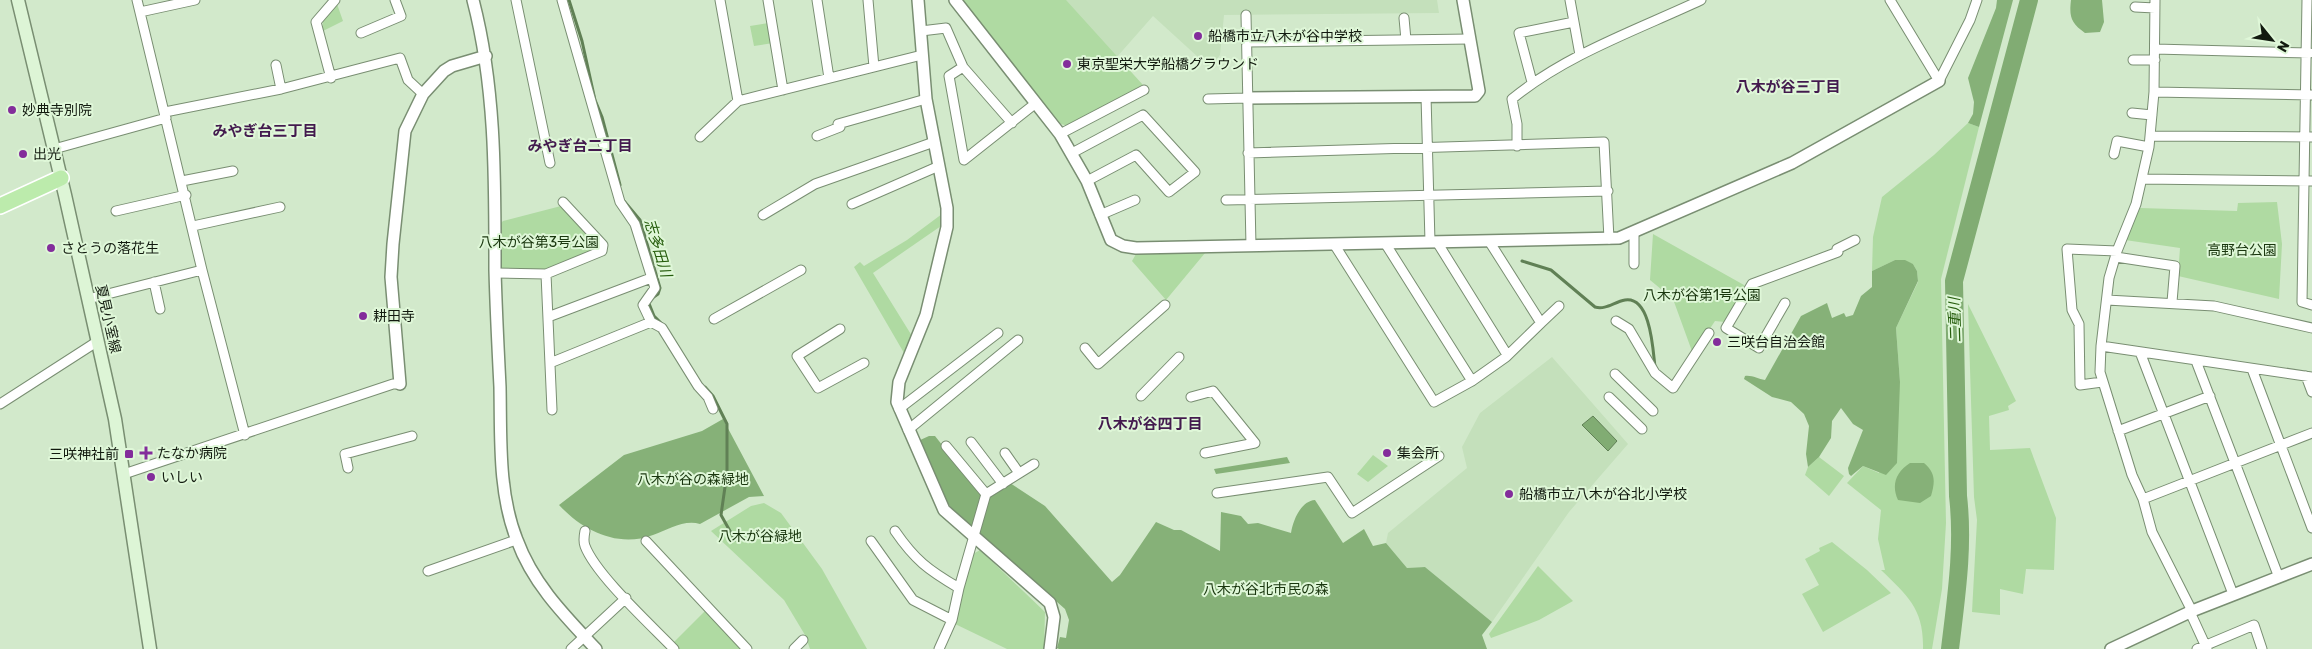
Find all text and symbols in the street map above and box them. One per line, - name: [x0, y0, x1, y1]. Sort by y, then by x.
- north arrow: [2247, 15, 2297, 65]
- place label: 船橋市立八木が谷中学校: [1208, 28, 1362, 45]
- marker: 船橋市立八木が谷中学校: [1192, 30, 1204, 42]
- text: N: [2273, 38, 2293, 55]
- place label: 東京聖栄大学船橋グラウンド: [1077, 56, 1259, 73]
- marker: 東京聖栄大学船橋グラウンド: [1061, 58, 1073, 70]
- district label: 八木が谷三丁目: [1735, 78, 1841, 96]
- place label: 妙典寺別院: [22, 102, 92, 119]
- marker: 妙典寺別院: [6, 104, 18, 116]
- district label: みやぎ台三丁目: [212, 122, 318, 140]
- district label: みやぎ台二丁目: [527, 137, 633, 155]
- place label: 出光: [33, 146, 61, 163]
- marker: 出光: [17, 148, 29, 160]
- water label: 志多田川: [641, 217, 676, 281]
- park label: 八木が谷第3号公園: [479, 234, 599, 251]
- place label: さとうの落花生: [61, 240, 159, 257]
- marker: さとうの落花生: [45, 242, 57, 254]
- park label: 高野台公園: [2207, 242, 2277, 259]
- street label: 夏見小室線: [92, 283, 124, 355]
- park label: 八木が谷第1号公園: [1643, 287, 1761, 304]
- water label: 二重川: [1945, 295, 1965, 343]
- place label: 耕田寺: [373, 308, 415, 325]
- marker: 耕田寺: [357, 310, 369, 322]
- place label: 三咲台自治会館: [1727, 334, 1825, 351]
- marker: 三咲台自治会館: [1711, 336, 1723, 348]
- district label: 八木が谷四丁目: [1097, 415, 1203, 433]
- place label: たなか病院: [157, 445, 227, 462]
- place label: 集会所: [1397, 445, 1439, 462]
- place label: 三咲神社前: [49, 446, 119, 463]
- marker: たなか病院: [139, 446, 153, 460]
- marker: 集会所: [1381, 447, 1393, 459]
- marker: 三咲神社前: [123, 448, 135, 460]
- place label: いしい: [161, 469, 203, 486]
- marker: いしい: [145, 471, 157, 483]
- park label: 八木が谷の森緑地: [637, 471, 749, 488]
- place label: 船橋市立八木が谷北小学校: [1519, 486, 1687, 503]
- marker: 船橋市立八木が谷北小学校: [1503, 488, 1515, 500]
- park label: 八木が谷緑地: [718, 528, 802, 545]
- park label: 八木が谷北市民の森: [1203, 581, 1329, 598]

